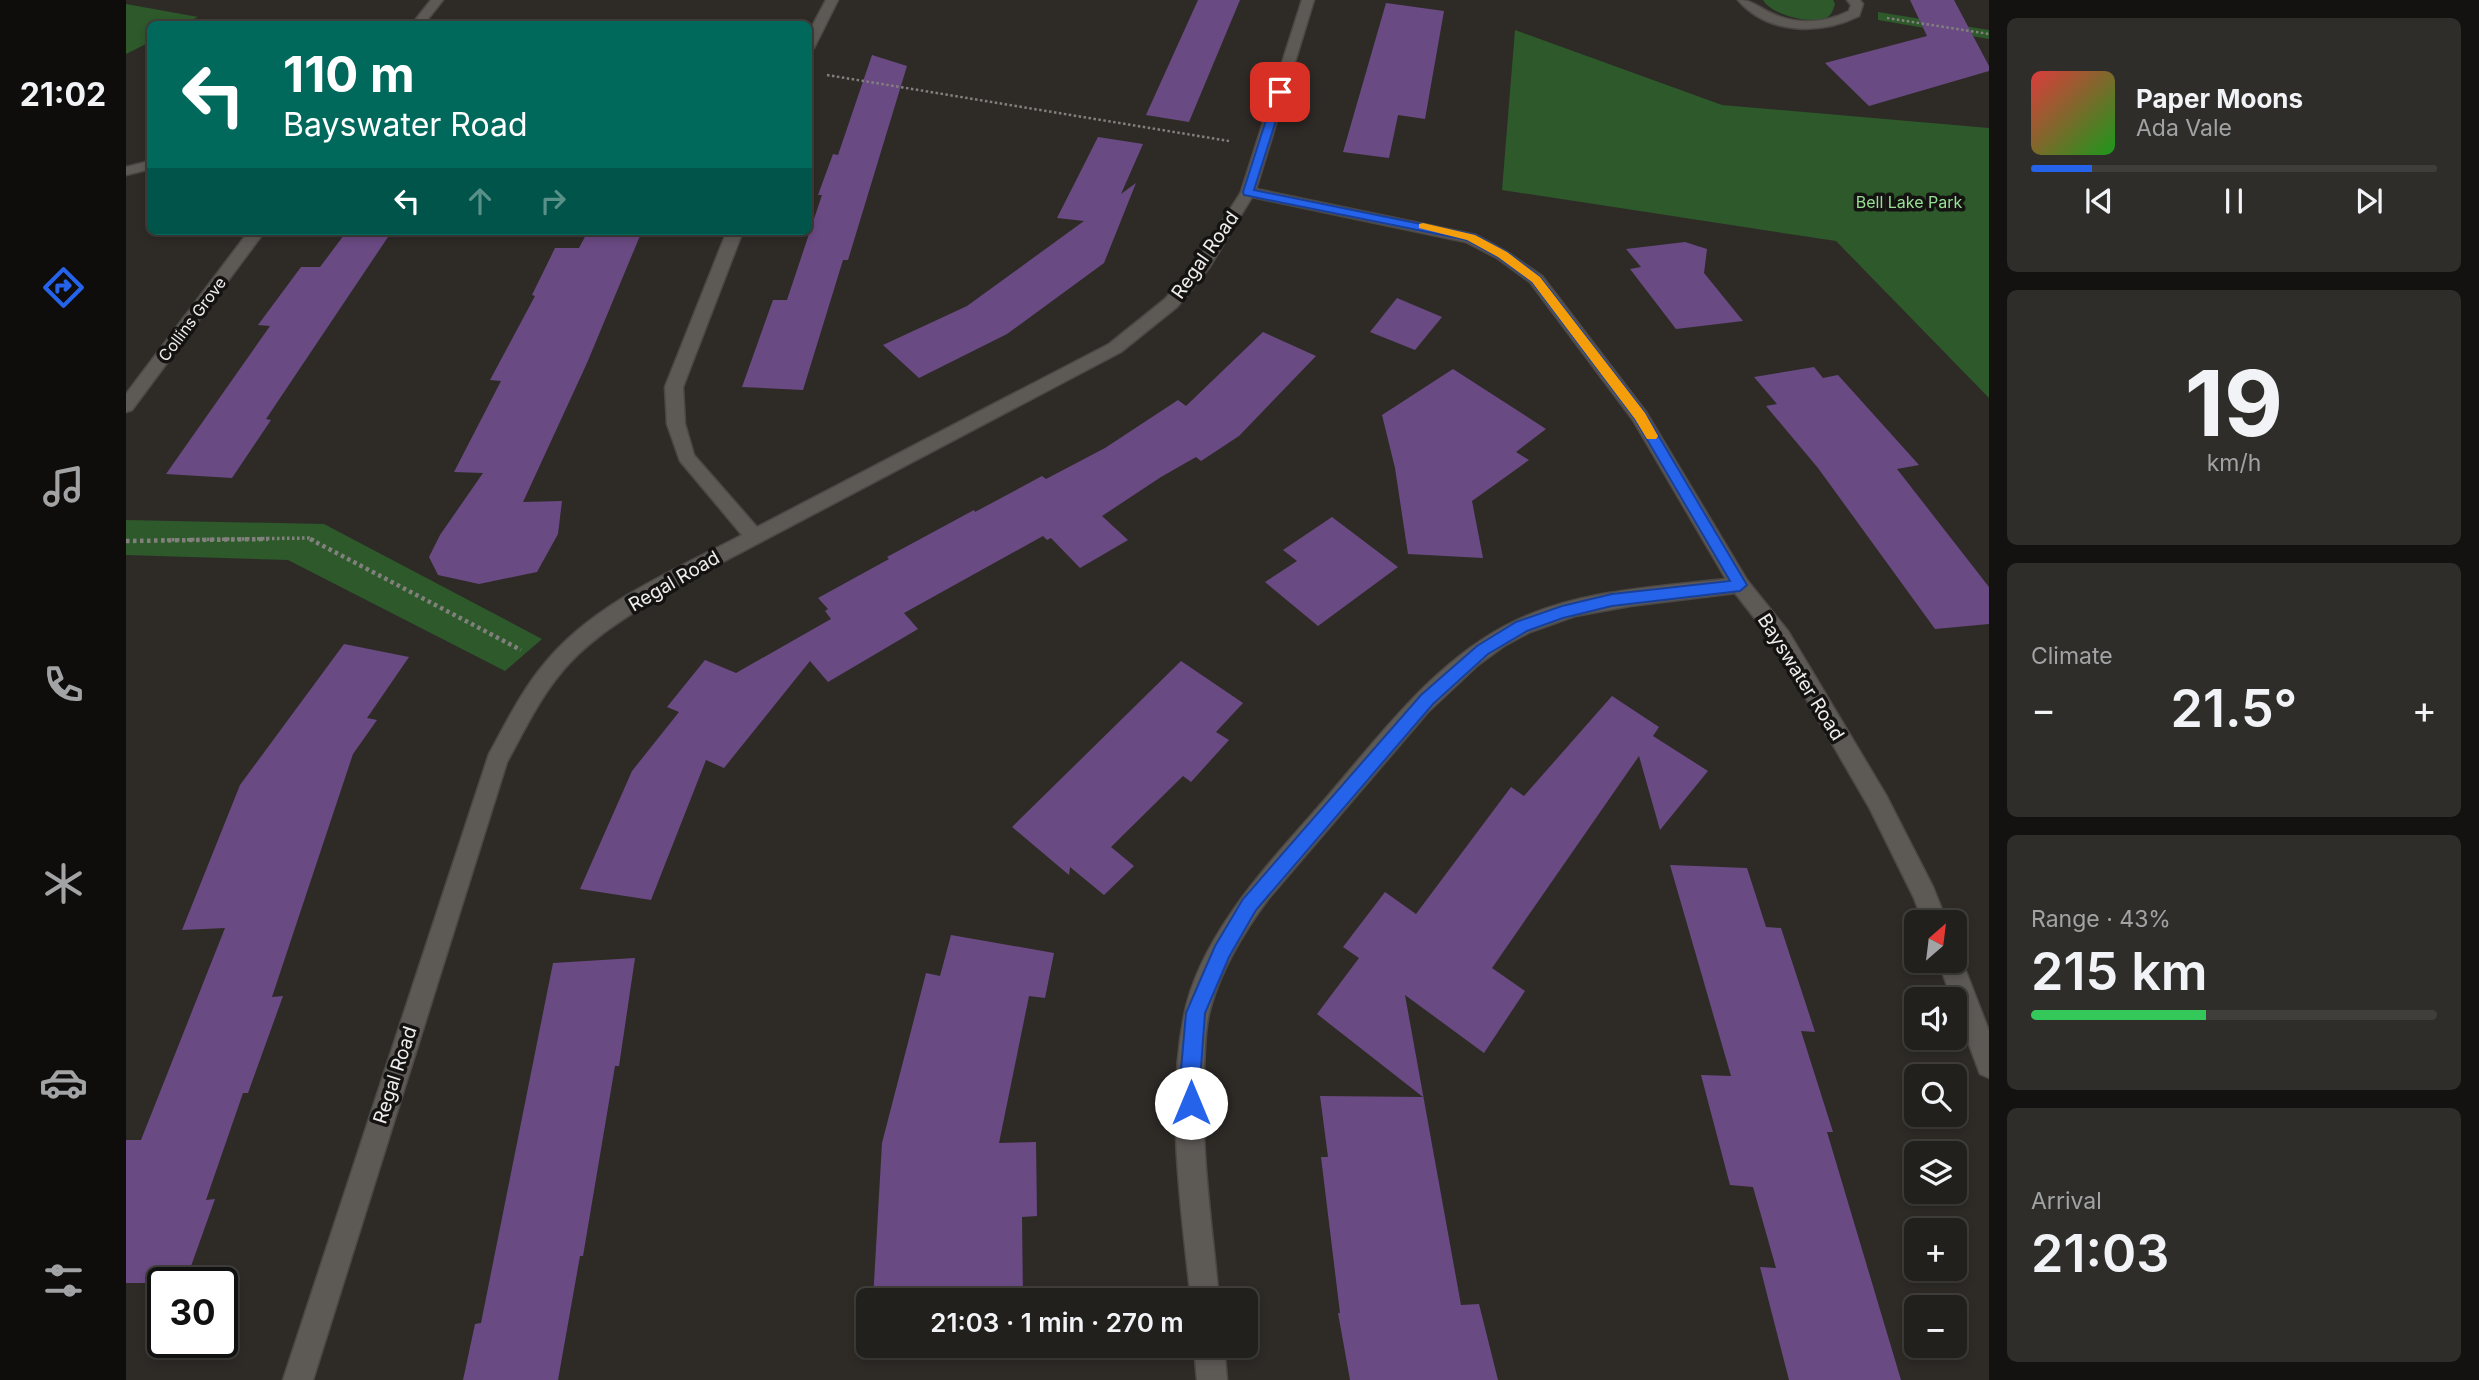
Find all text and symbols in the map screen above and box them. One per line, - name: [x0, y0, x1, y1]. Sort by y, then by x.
- text: 110 m: [283, 45, 415, 104]
- icon: left: [168, 49, 259, 140]
- pin: [1250, 62, 1310, 122]
- icon: arrive: [1261, 73, 1299, 111]
- text: 21:02: [20, 75, 106, 114]
- text: Paper Moons: [2136, 83, 2303, 114]
- text: Bayswater Road: [283, 105, 528, 144]
- text: Ada Vale: [2136, 114, 2232, 142]
- icon: left: [388, 182, 426, 220]
- icon: ahead: [461, 182, 499, 220]
- icon: right: [534, 182, 572, 220]
- icon: previous: [2080, 182, 2118, 220]
- icon: pause: [2215, 182, 2253, 220]
- icon: next: [2350, 182, 2388, 220]
- park label: Bell Lake Park: [1856, 192, 1963, 212]
- street label: Regal Road: [1167, 207, 1243, 303]
- icon: directions: [39, 263, 88, 312]
- street label: Collins Grove: [154, 273, 230, 365]
- text: 19: [2185, 348, 2283, 458]
- text: km/h: [2207, 449, 2261, 477]
- icon: music: [39, 462, 88, 511]
- street label: Regal Road: [624, 546, 724, 616]
- street label: Bayswater Road: [1753, 609, 1849, 745]
- text: Climate: [2031, 642, 2113, 670]
- icon: phone: [39, 660, 88, 709]
- text: 21.5°: [2171, 677, 2297, 740]
- text: −: [2031, 686, 2056, 732]
- text: +: [2412, 686, 2437, 732]
- icon: climate: [39, 859, 88, 908]
- text: Range · 43%: [2031, 905, 2171, 933]
- north arrow: [1904, 910, 1967, 973]
- map controls: [1904, 910, 1967, 1358]
- text: 215 km: [2031, 940, 2208, 1003]
- button: sound: [1904, 987, 1967, 1050]
- street label: Regal Road: [368, 1023, 422, 1127]
- icon: car: [39, 1058, 88, 1107]
- button: search: [1904, 1064, 1967, 1127]
- position arrow: [1154, 1066, 1228, 1140]
- button: layers: [1904, 1141, 1967, 1204]
- text: Arrival: [2031, 1187, 2102, 1215]
- button: +: [1904, 1218, 1967, 1281]
- text: 21:03: [2031, 1222, 2169, 1285]
- icon: filters: [39, 1256, 88, 1305]
- speed limit sign: 30: [147, 1267, 238, 1358]
- button: −: [1904, 1295, 1967, 1358]
- text: 21:03 · 1 min · 270 m: [930, 1307, 1184, 1338]

